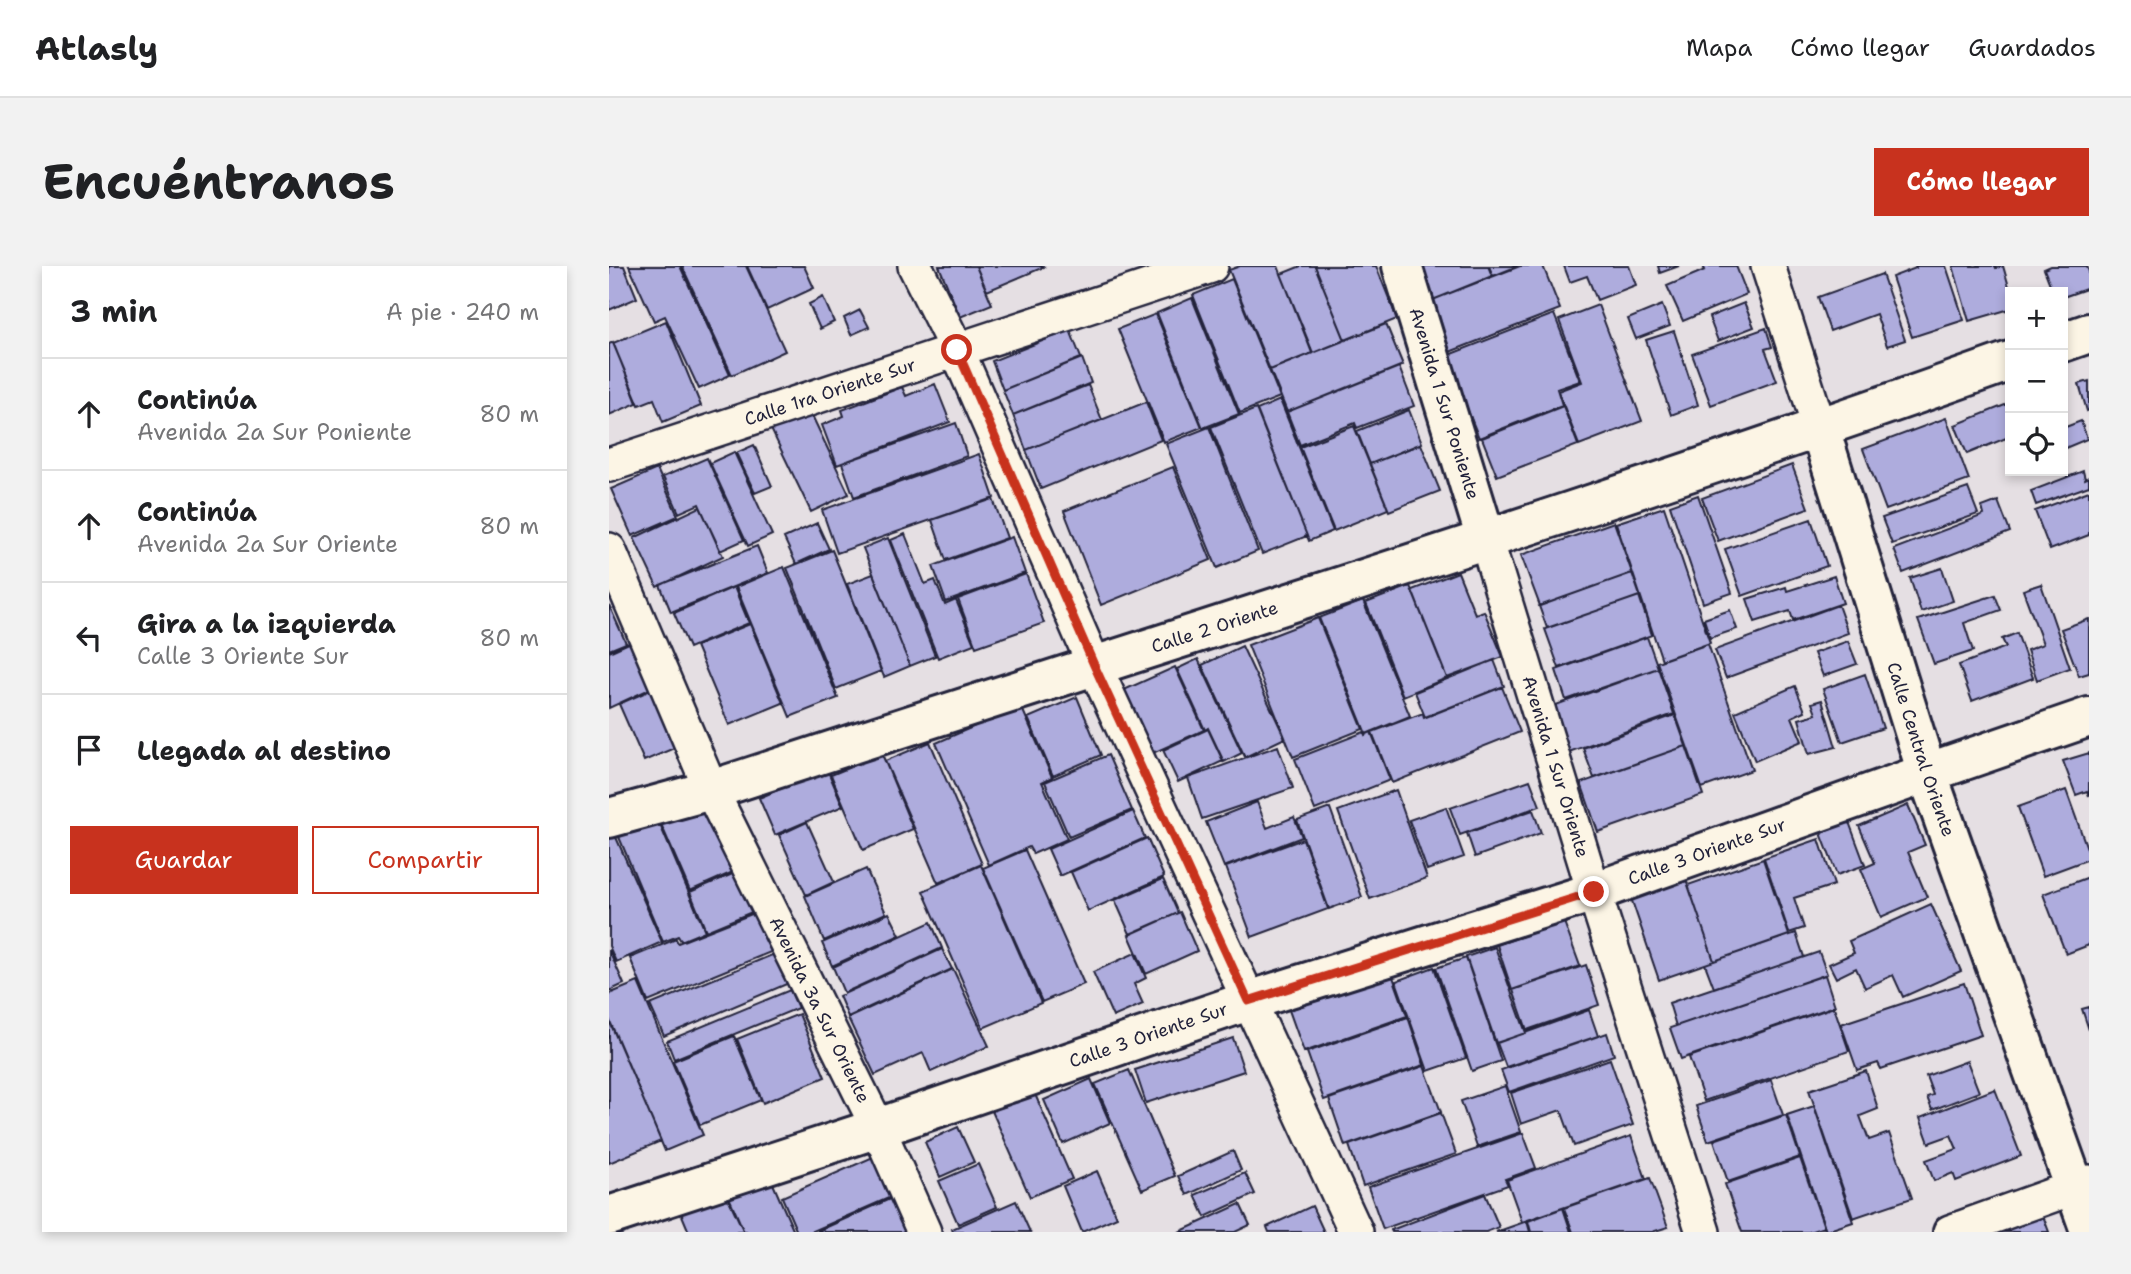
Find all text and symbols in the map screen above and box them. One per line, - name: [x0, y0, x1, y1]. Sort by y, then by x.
- text: Atlasly: [35, 26, 158, 71]
- text: Mapa: [1686, 32, 1752, 64]
- text: Cómo llegar: [1790, 32, 1930, 64]
- text: Guardados: [1968, 32, 2096, 64]
- button: Cómo llegar: [1874, 148, 2089, 216]
- text: Encuéntranos: [42, 149, 395, 215]
- map controls: [2005, 287, 2068, 476]
- button: +: [2005, 287, 2068, 350]
- text: 3 min: [70, 291, 157, 332]
- text: A pie · 240 m: [386, 297, 539, 327]
- street label: Avenida 1 Sur Poniente: [1404, 305, 1485, 503]
- route start: [941, 334, 972, 365]
- button: −: [2005, 350, 2068, 413]
- street label: Calle 1ra Oriente Sur: [741, 352, 919, 431]
- text: Continúa: [137, 382, 257, 417]
- icon: ahead: [70, 395, 108, 433]
- text: 80 m: [480, 399, 539, 429]
- button: locate: [2005, 413, 2068, 476]
- text: Avenida 2a Sur Poniente: [137, 417, 412, 447]
- text: Continúa: [137, 494, 257, 529]
- icon: ahead: [70, 507, 108, 545]
- text: 80 m: [480, 511, 539, 541]
- text: Avenida 2a Sur Oriente: [137, 529, 398, 559]
- street label: Calle 2 Oriente: [1148, 596, 1281, 659]
- text: Gira a la izquierda: [137, 606, 396, 641]
- icon: left: [70, 619, 108, 657]
- text: 80 m: [480, 623, 539, 653]
- text: Calle 3 Oriente Sur: [137, 641, 349, 671]
- street label: Calle Central Oriente: [1881, 659, 1961, 840]
- street label: Avenida 1 Sur Oriente: [1517, 673, 1595, 860]
- icon: arrive: [70, 731, 108, 769]
- text: Llegada al destino: [137, 733, 391, 768]
- street label: Calle 3 Oriente Sur: [1625, 812, 1789, 891]
- button: Guardar: [70, 826, 298, 894]
- button: Compartir: [312, 826, 539, 894]
- route end: [1578, 876, 1609, 907]
- street label: Avenida 3a Sur Oriente: [764, 913, 876, 1107]
- street label: Calle 3 Oriente Sur: [1066, 997, 1231, 1073]

